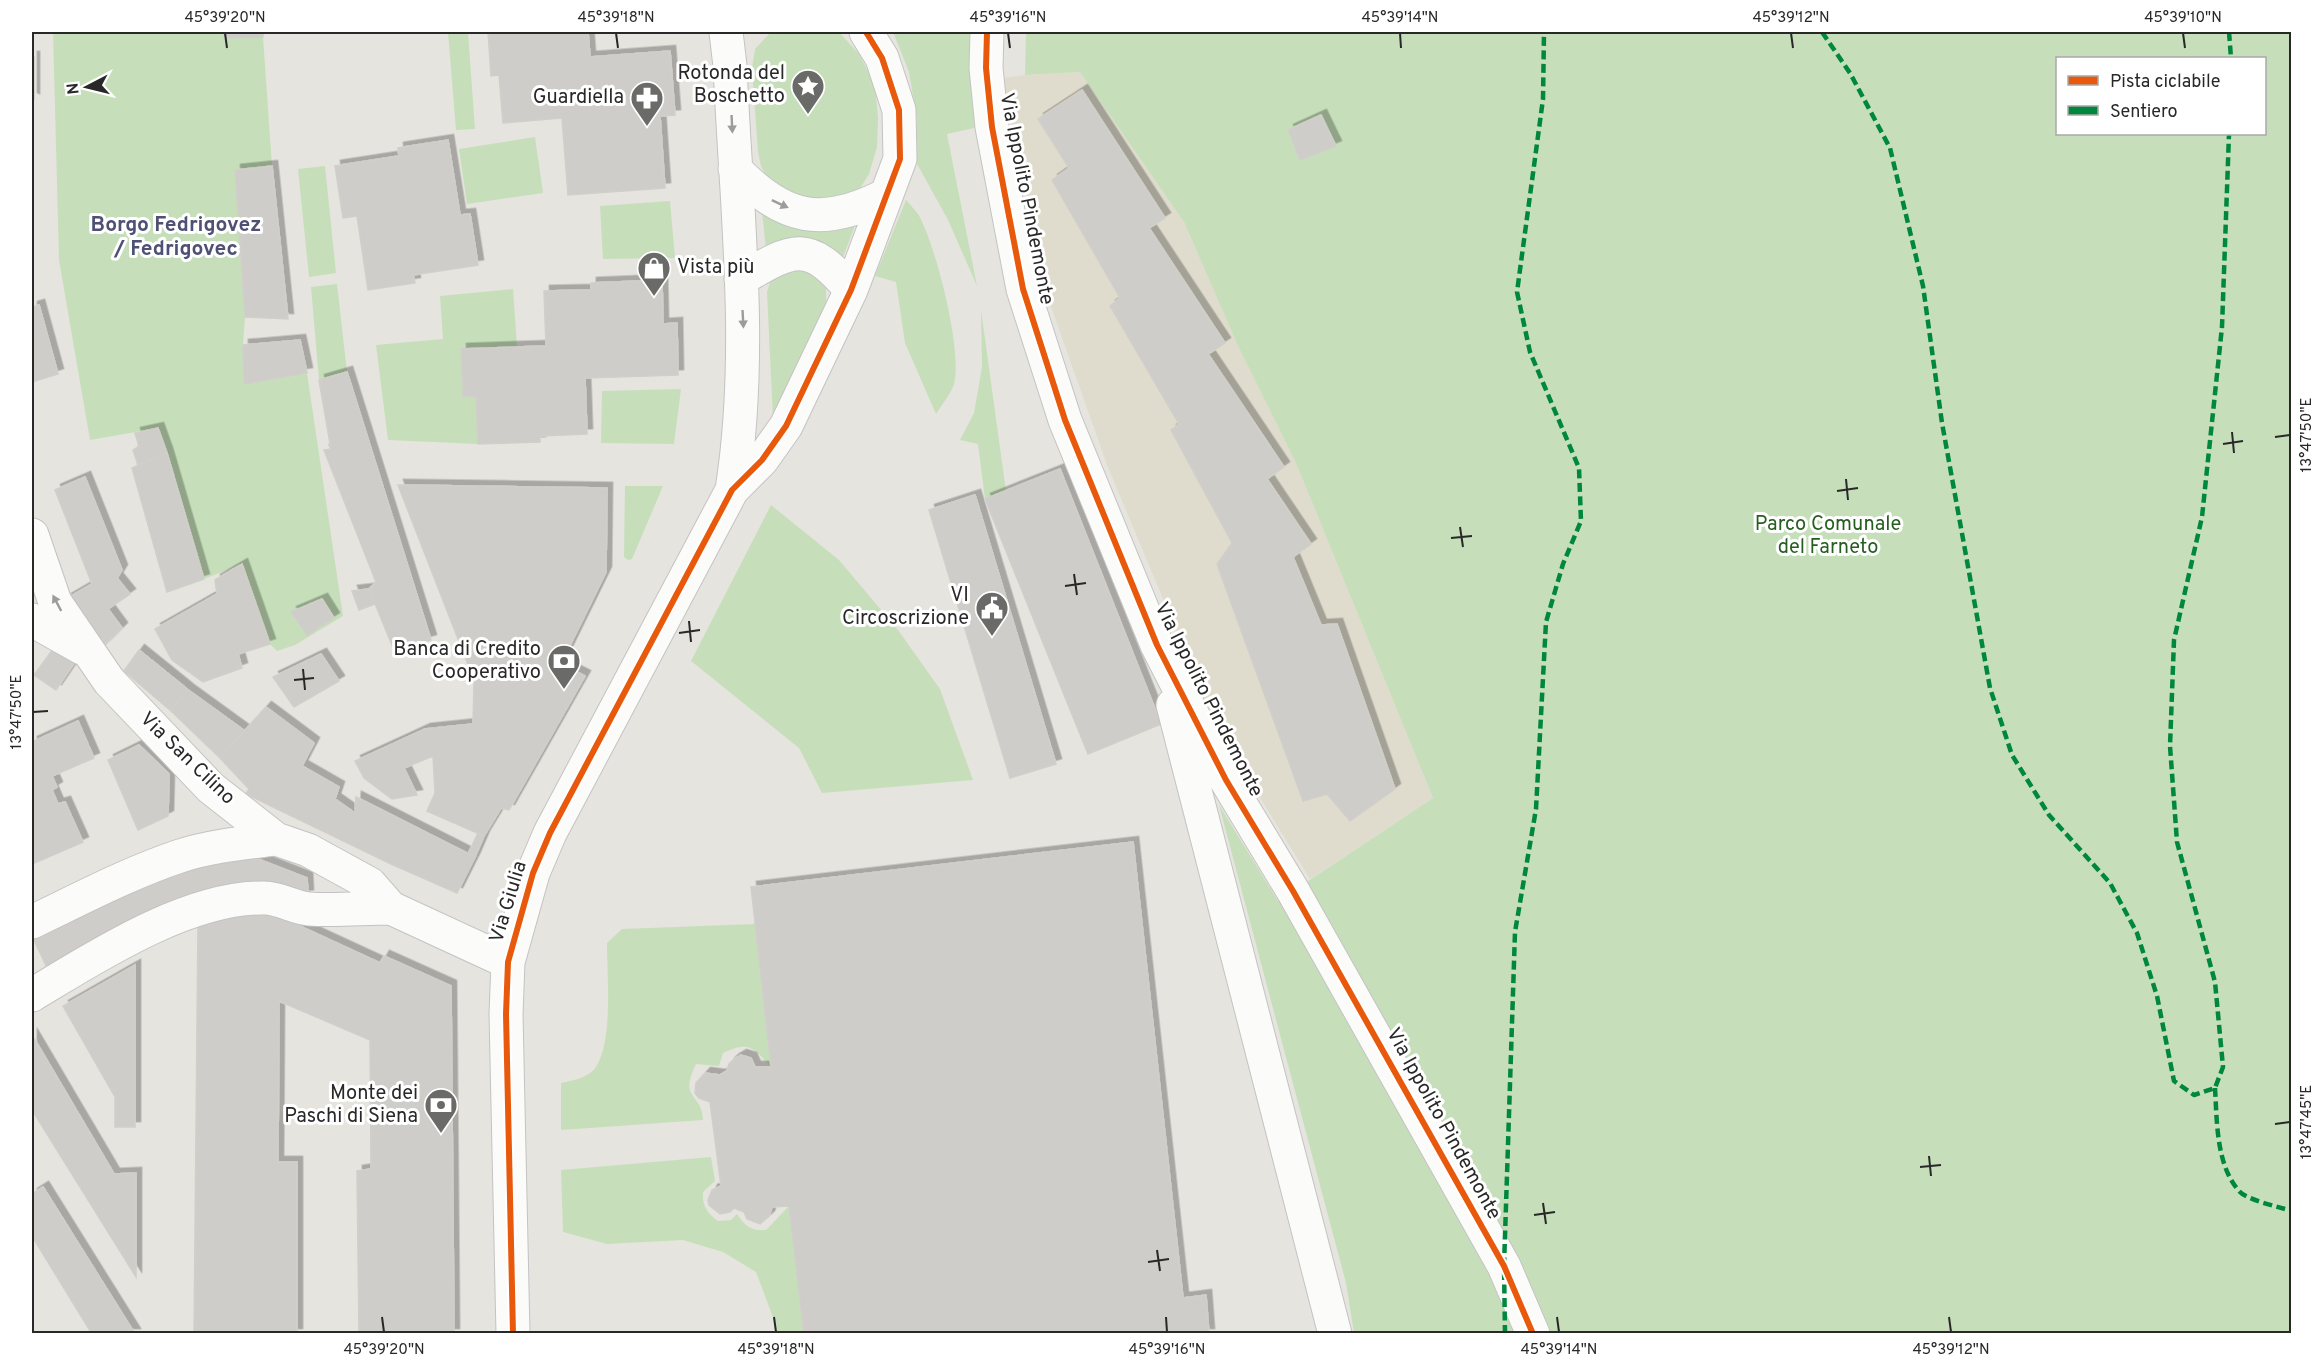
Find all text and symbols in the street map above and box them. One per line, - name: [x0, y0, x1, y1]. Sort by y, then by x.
- text: 45°39'20"N: [184, 9, 266, 28]
- text: 45°39'18"N: [577, 9, 655, 28]
- text: 45°39'16"N: [970, 9, 1046, 28]
- text: 45°39'14"N: [1362, 9, 1438, 28]
- text: 45°39'12"N: [1752, 9, 1830, 28]
- text: 45°39'10"N: [2144, 9, 2222, 28]
- north arrow: [57, 57, 117, 117]
- legend: [2056, 57, 2266, 135]
- place label: Rotonda del Boschetto: [678, 61, 785, 110]
- place icon: Rotonda del Boschetto: [790, 68, 826, 115]
- text: Pista ciclabile: [2110, 71, 2220, 94]
- pharmacy icon: Guardiella: [629, 80, 665, 127]
- text: N: [63, 82, 85, 96]
- place label: Guardiella: [533, 85, 624, 111]
- street label: Via Ippolito Pindemonte: [993, 91, 1059, 307]
- text: Sentiero: [2110, 101, 2178, 124]
- one-way arrow: [728, 115, 737, 134]
- one-way arrow: [772, 200, 789, 209]
- district label: Borgo Fedrigovez / Fedrigovec: [91, 212, 261, 263]
- shop icon: Vista più: [636, 250, 672, 297]
- place label: Vista più: [677, 255, 755, 281]
- one-way arrow: [738, 310, 748, 329]
- text: 13°47'50"E: [2298, 398, 2317, 472]
- park label: Parco Comunale del Farneto: [1755, 512, 1901, 561]
- place label: VI Circoscrizione: [842, 583, 969, 632]
- public building icon: VI Circoscrizione: [974, 590, 1010, 637]
- one-way arrow: [52, 594, 62, 611]
- street label: Via Ippolito Pindemonte: [1148, 598, 1268, 802]
- place label: Banca di Credito Cooperativo: [393, 637, 541, 686]
- bank icon: Banca di Credito Cooperativo: [546, 643, 582, 690]
- text: 13°47'50"E: [8, 675, 27, 749]
- street label: Via San Cilino: [134, 707, 240, 811]
- street label: Via Giulia: [484, 858, 534, 946]
- street label: Via Ippolito Pindemonte: [1379, 1024, 1507, 1224]
- place label: Monte dei Paschi di Siena: [284, 1081, 418, 1130]
- text: 13°47'45"E: [2298, 1085, 2317, 1159]
- bank icon: Monte dei Paschi di Siena: [423, 1087, 459, 1134]
- text: 45°39'20"N: [343, 1341, 425, 1360]
- text: 45°39'18"N: [737, 1341, 815, 1360]
- text: 45°39'16"N: [1129, 1341, 1205, 1360]
- text: 45°39'14"N: [1521, 1341, 1597, 1360]
- text: 45°39'12"N: [1912, 1341, 1990, 1360]

